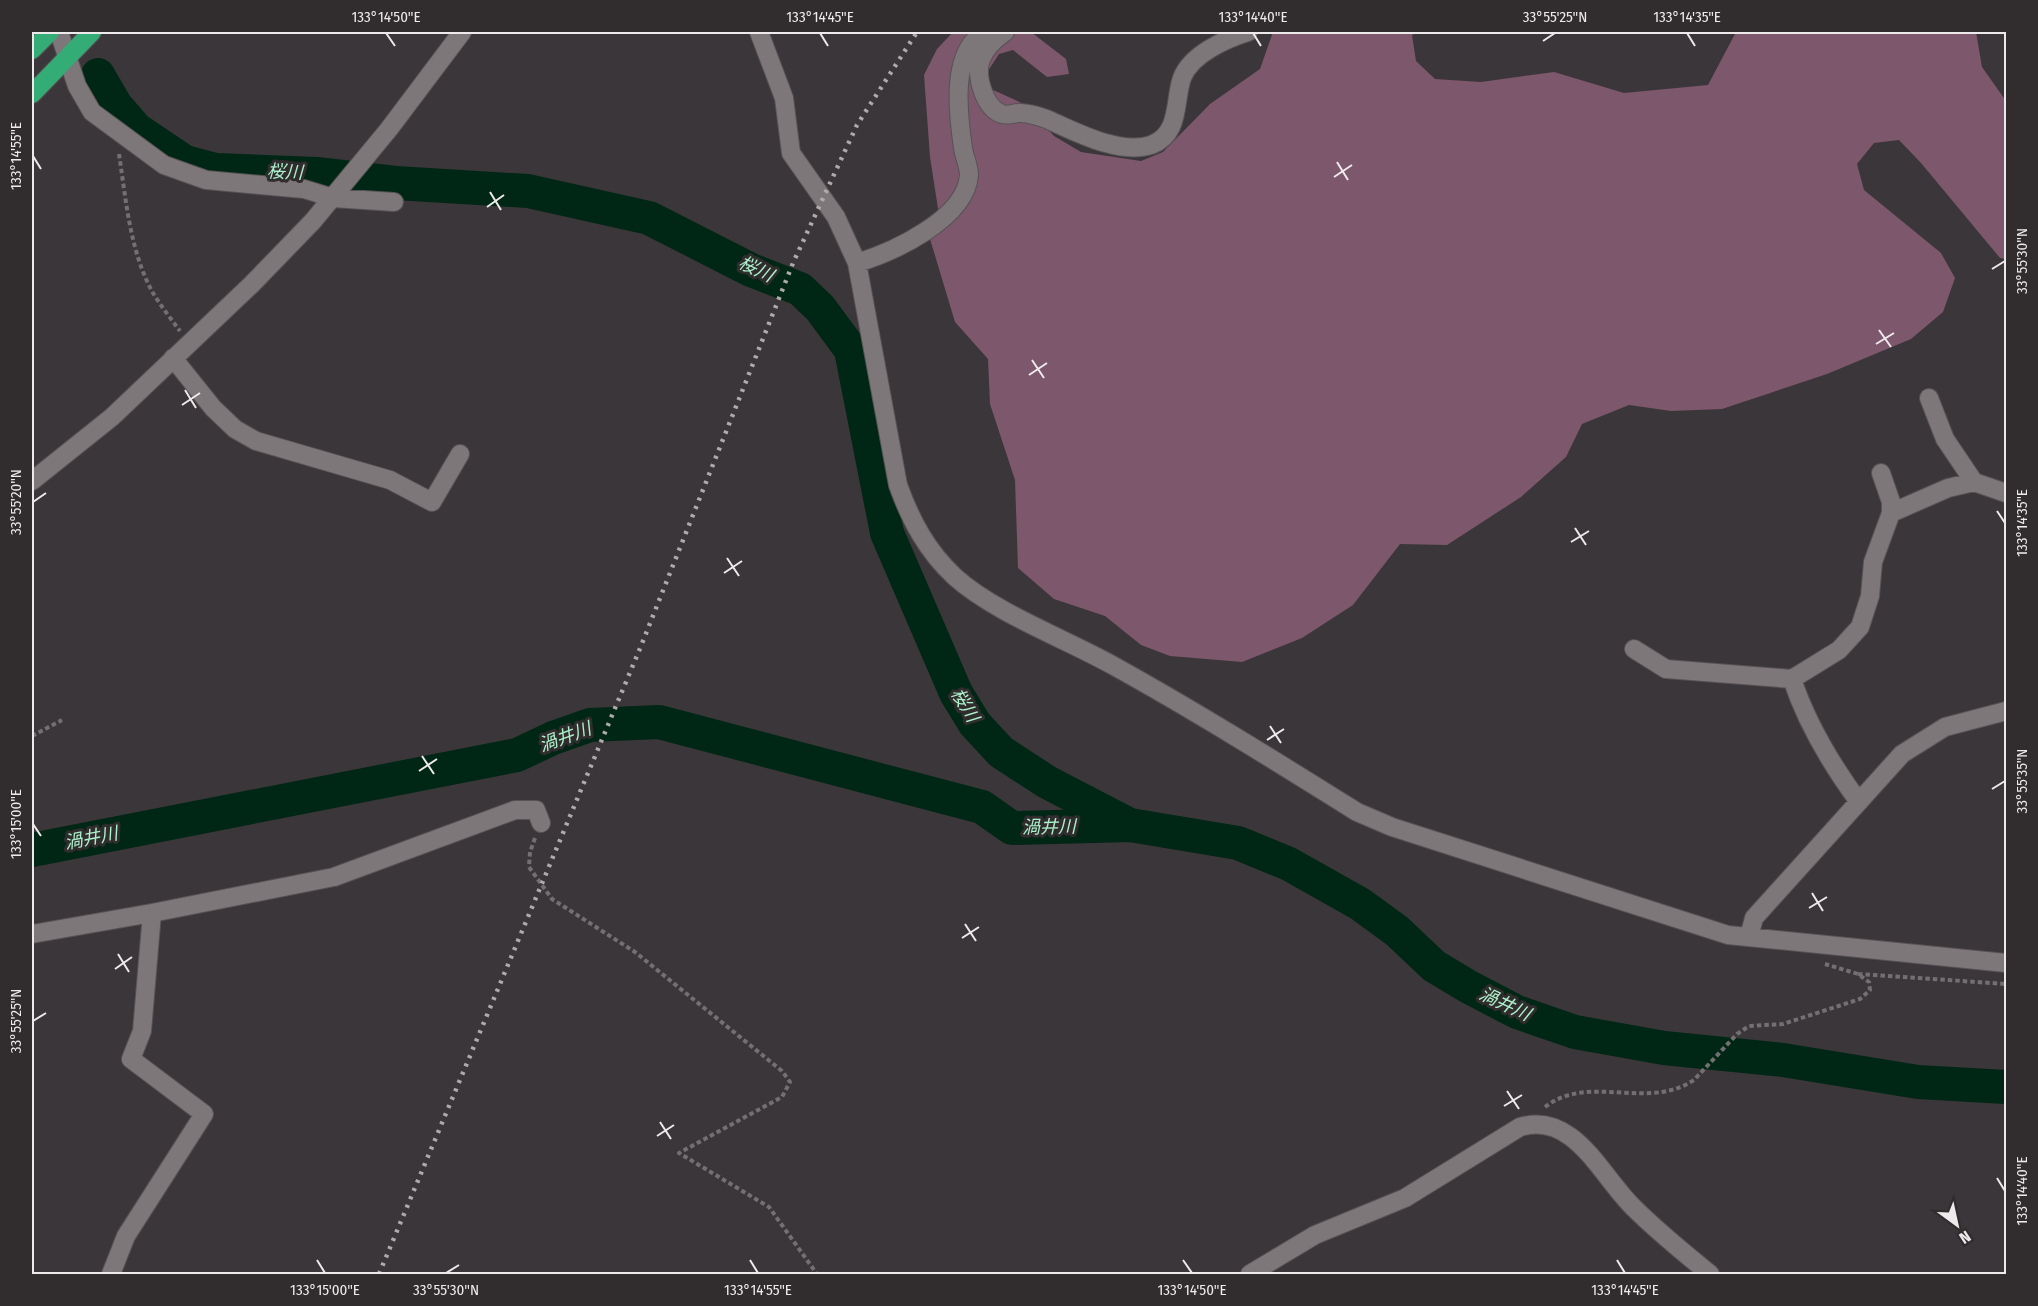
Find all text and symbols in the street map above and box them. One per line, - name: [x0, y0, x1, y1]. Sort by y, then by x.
- text: 133°14'50"E: [351, 8, 421, 26]
- text: 133°14'45"E: [786, 8, 854, 26]
- text: 133°14'40"E: [1219, 8, 1287, 26]
- text: 33°55'25"N: [1523, 8, 1587, 26]
- text: 133°14'35"E: [1653, 8, 1721, 26]
- text: 133°14'55"E: [7, 122, 25, 190]
- water label: 桜川: [267, 160, 305, 184]
- text: 33°55'30"N: [2013, 228, 2031, 294]
- water label: 桜川: [735, 251, 779, 287]
- text: 33°55'20"N: [7, 469, 25, 535]
- text: 133°14'35"E: [2013, 489, 2031, 557]
- water label: 桜川: [946, 684, 985, 728]
- water label: 渦井川: [536, 717, 596, 757]
- text: 33°55'35"N: [2013, 749, 2031, 813]
- text: 133°15'00"E: [7, 789, 25, 859]
- water label: 渦井川: [1022, 815, 1078, 838]
- water label: 渦井川: [62, 822, 122, 854]
- water label: 渦井川: [1476, 983, 1536, 1026]
- text: 33°55'25"N: [7, 989, 25, 1053]
- text: 133°14'40"E: [2013, 1157, 2031, 1225]
- north arrow: [1927, 1195, 1987, 1255]
- text: N: [1956, 1227, 1974, 1248]
- text: 133°15'00"E: [290, 1281, 360, 1299]
- text: 33°55'30"N: [413, 1281, 479, 1299]
- text: 133°14'55"E: [724, 1281, 792, 1299]
- text: 133°14'50"E: [1157, 1281, 1227, 1299]
- text: 133°14'45"E: [1591, 1281, 1659, 1299]

